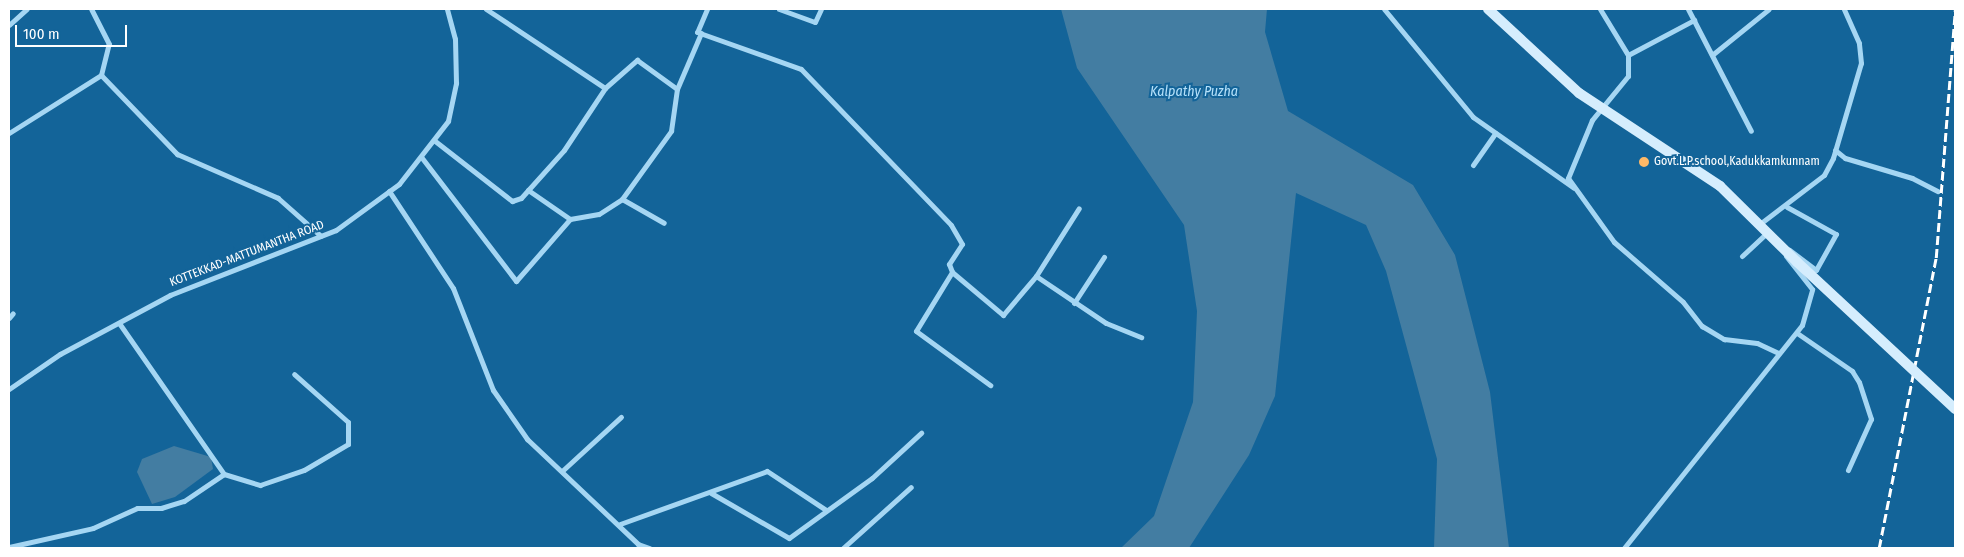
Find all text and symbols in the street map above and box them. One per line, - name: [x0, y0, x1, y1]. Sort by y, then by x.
- scale bar: [18, 15, 130, 47]
- text: 100 m: [23, 25, 60, 43]
- water label: Kalpathy Puzha: [1150, 84, 1238, 100]
- place label: Govt.L.P.school,Kadukkamkunnam: [1654, 155, 1820, 169]
- marker: Govt.L.P.school,Kadukkamkunnam: [1638, 156, 1650, 168]
- street label: KOTTEKKAD-MATTUMANTHA ROAD: [168, 218, 326, 290]

